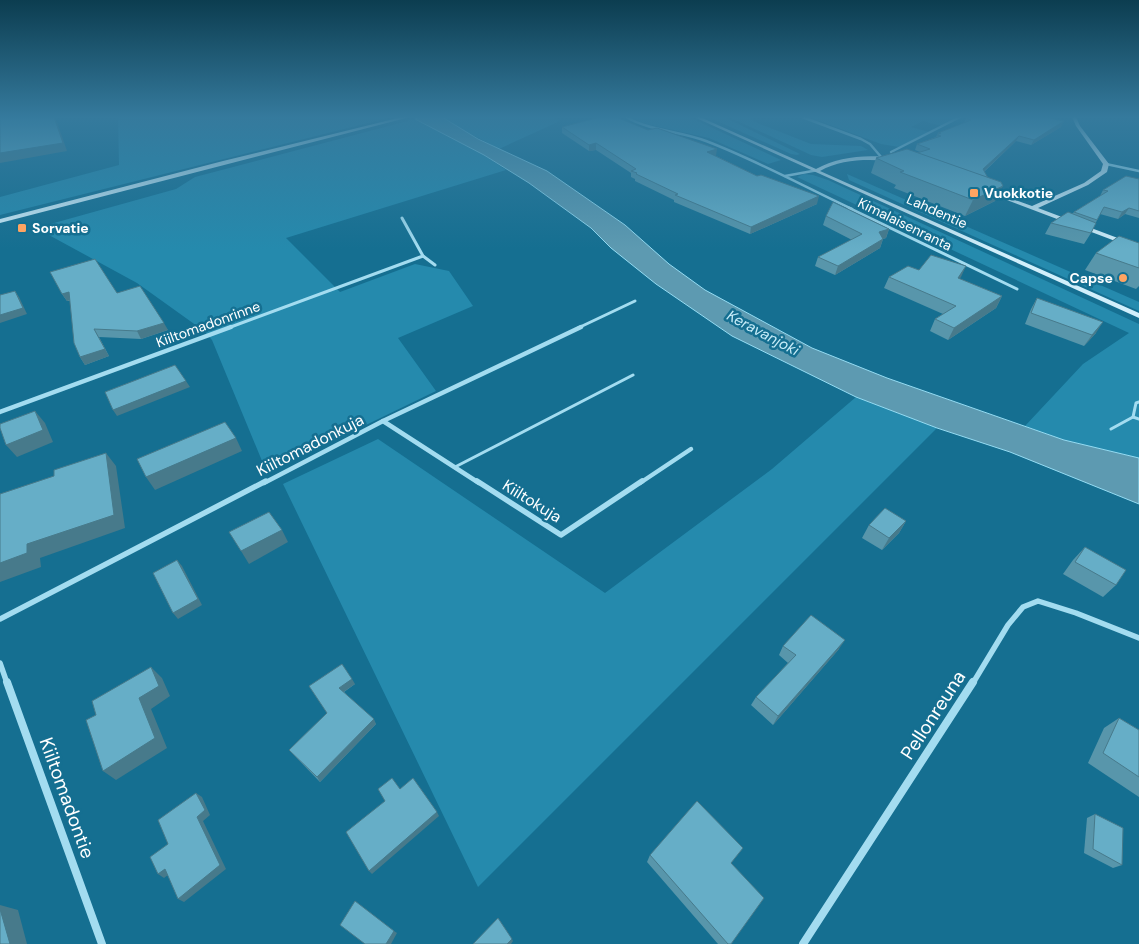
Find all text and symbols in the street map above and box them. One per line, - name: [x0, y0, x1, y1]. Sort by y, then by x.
- place label: Vuokkotie: [984, 184, 1053, 202]
- marker: Vuokkotie: [968, 187, 980, 199]
- street label: Lahdentie: [904, 190, 970, 232]
- street label: Kimalaisenranta: [855, 193, 955, 255]
- place label: Sorvatie: [32, 219, 89, 237]
- marker: Sorvatie: [16, 222, 28, 234]
- place label: Capse: [1069, 269, 1113, 287]
- marker: Capse: [1117, 272, 1129, 284]
- street label: Kiiltomadonrinne: [154, 297, 263, 351]
- water label: Keravanjoki: [723, 306, 803, 361]
- street label: Kiiltomadonkuja: [253, 409, 367, 481]
- street label: Kiiltokuja: [498, 475, 566, 527]
- street label: Pellonreuna: [895, 666, 971, 764]
- street label: Kiiltomadontie: [34, 734, 100, 862]

